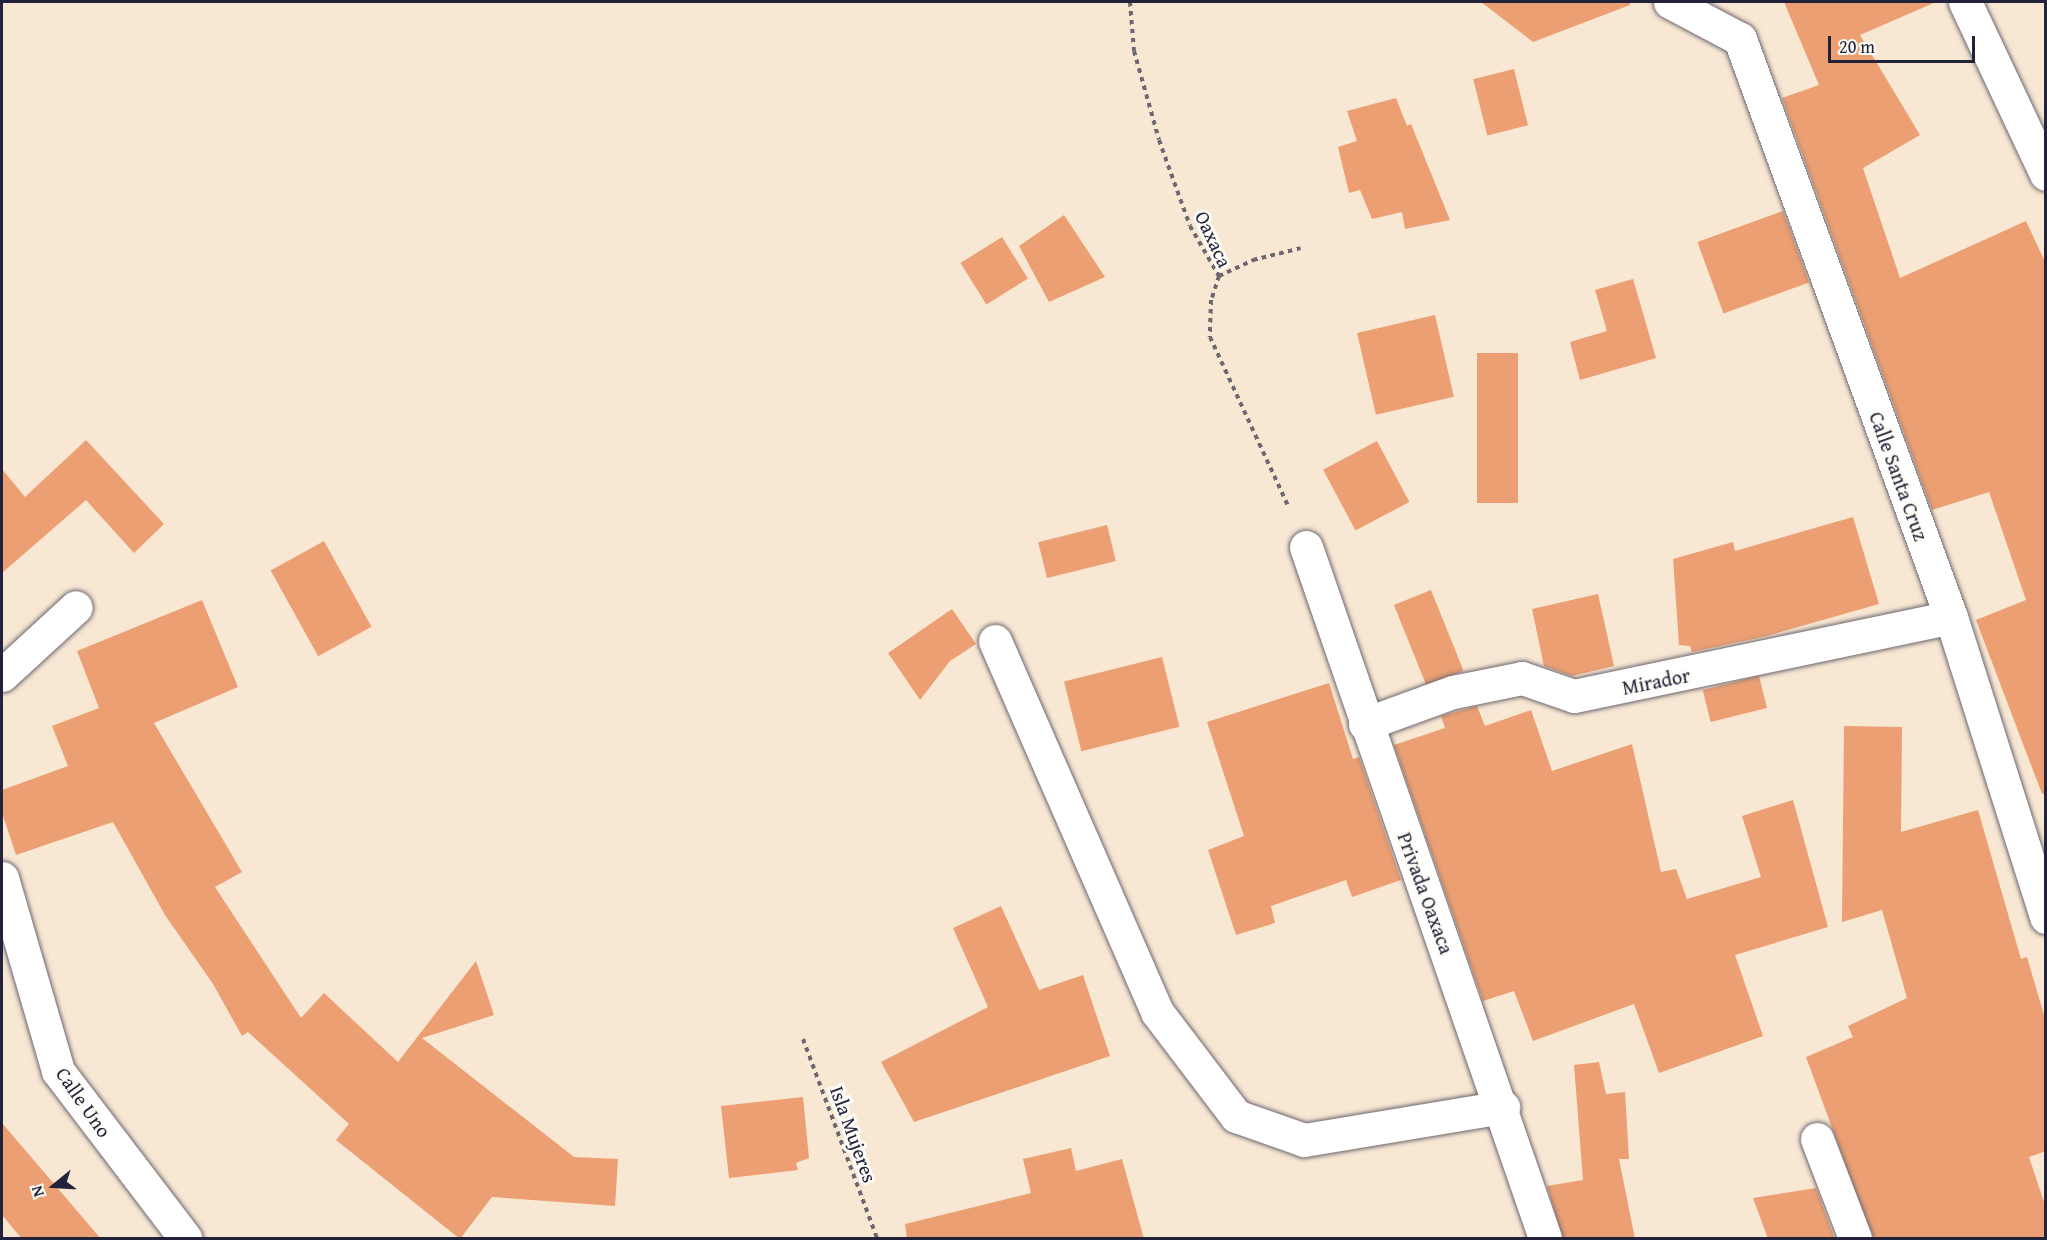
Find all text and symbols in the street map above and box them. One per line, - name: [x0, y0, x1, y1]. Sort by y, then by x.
- scale bar: [1831, 24, 1978, 62]
- text: 20 m: [1839, 33, 1875, 60]
- street label: Oaxaca: [1191, 207, 1237, 271]
- street label: Calle Santa Cruz: [1865, 408, 1933, 544]
- street label: Mirador: [1620, 663, 1692, 699]
- street label: Privada Oaxaca: [1393, 829, 1459, 957]
- street label: Calle Uno: [51, 1062, 117, 1142]
- street label: Isla Mujeres: [825, 1083, 883, 1185]
- north arrow: [24, 1156, 84, 1216]
- text: N: [24, 1183, 50, 1200]

